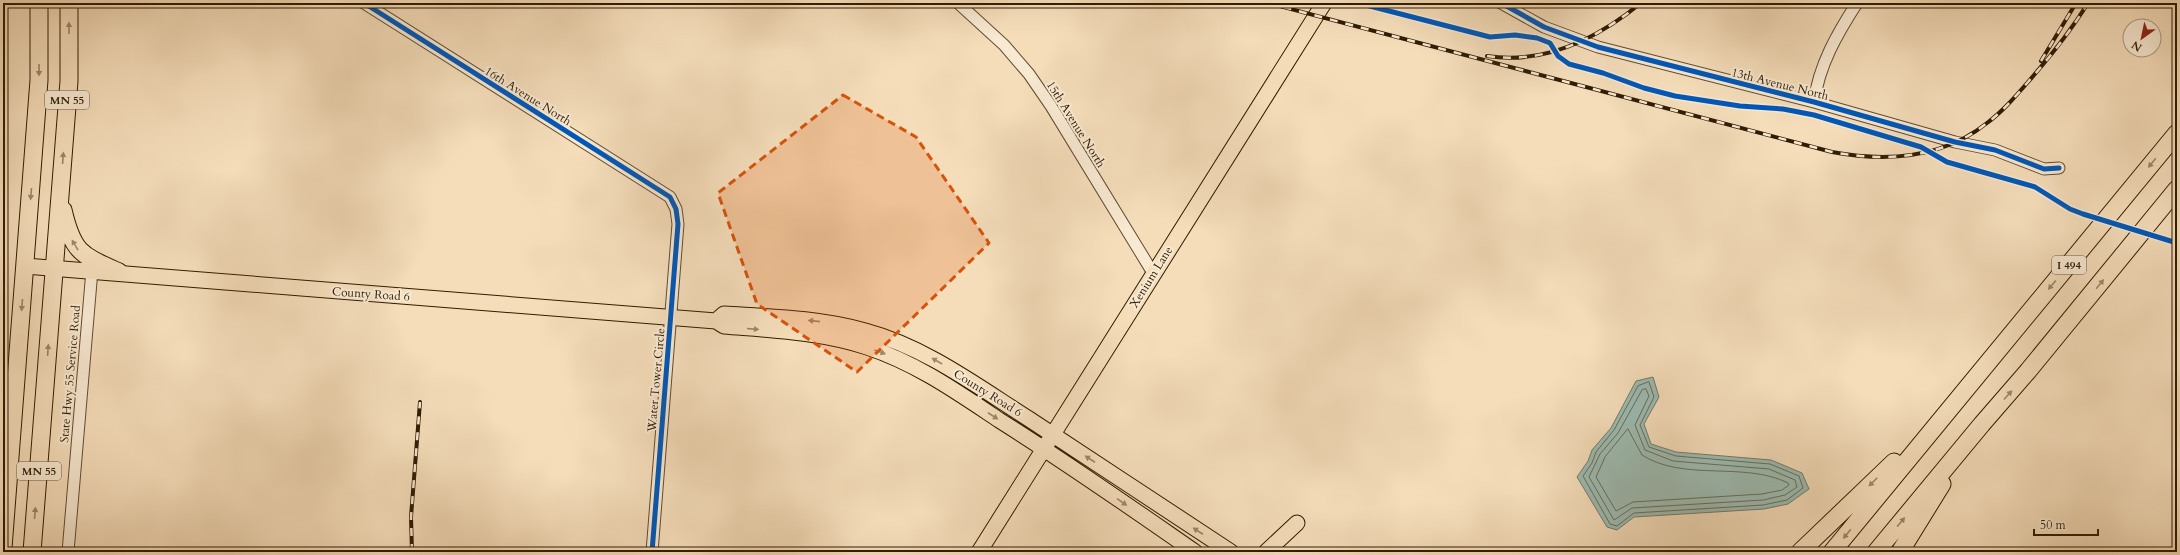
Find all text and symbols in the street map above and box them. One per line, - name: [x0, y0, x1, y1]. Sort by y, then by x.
- north arrow: [2122, 18, 2162, 58]
- one-way arrow: [66, 21, 72, 34]
- text: N: [2128, 37, 2145, 55]
- street label: 16th Avenue North: [482, 63, 575, 129]
- one-way arrow: [36, 64, 42, 77]
- street label: 13th Avenue North: [1730, 64, 1831, 104]
- street label: 15th Avenue North: [1043, 78, 1109, 171]
- road number: MN 55: [45, 91, 89, 109]
- one-way arrow: [60, 152, 67, 164]
- one-way arrow: [2148, 158, 2157, 169]
- one-way arrow: [28, 188, 35, 200]
- one-way arrow: [71, 240, 79, 250]
- street label: Xenium Lane: [1126, 243, 1176, 311]
- road number: I 494: [2052, 256, 2086, 274]
- one-way arrow: [2095, 279, 2104, 290]
- one-way arrow: [2047, 280, 2056, 291]
- street label: County Road 6: [331, 283, 411, 305]
- one-way arrow: [19, 299, 26, 311]
- street label: State Hwy 55 Service Road: [56, 304, 84, 443]
- one-way arrow: [808, 318, 820, 325]
- one-way arrow: [747, 325, 759, 332]
- street label: Water Tower Circle: [643, 327, 669, 434]
- one-way arrow: [45, 344, 52, 356]
- one-way arrow: [875, 350, 887, 356]
- one-way arrow: [931, 358, 943, 365]
- street label: County Road 6: [951, 366, 1025, 420]
- one-way arrow: [2003, 390, 2012, 400]
- one-way arrow: [988, 412, 998, 420]
- one-way arrow: [1085, 455, 1095, 463]
- road number: MN 55: [17, 462, 61, 480]
- one-way arrow: [1868, 477, 1878, 487]
- one-way arrow: [1117, 498, 1127, 506]
- one-way arrow: [32, 507, 39, 519]
- scale bar: [2034, 511, 2098, 537]
- one-way arrow: [1896, 517, 1905, 527]
- text: 50 m: [2040, 517, 2067, 533]
- one-way arrow: [1192, 527, 1204, 534]
- one-way arrow: [1843, 529, 1851, 539]

